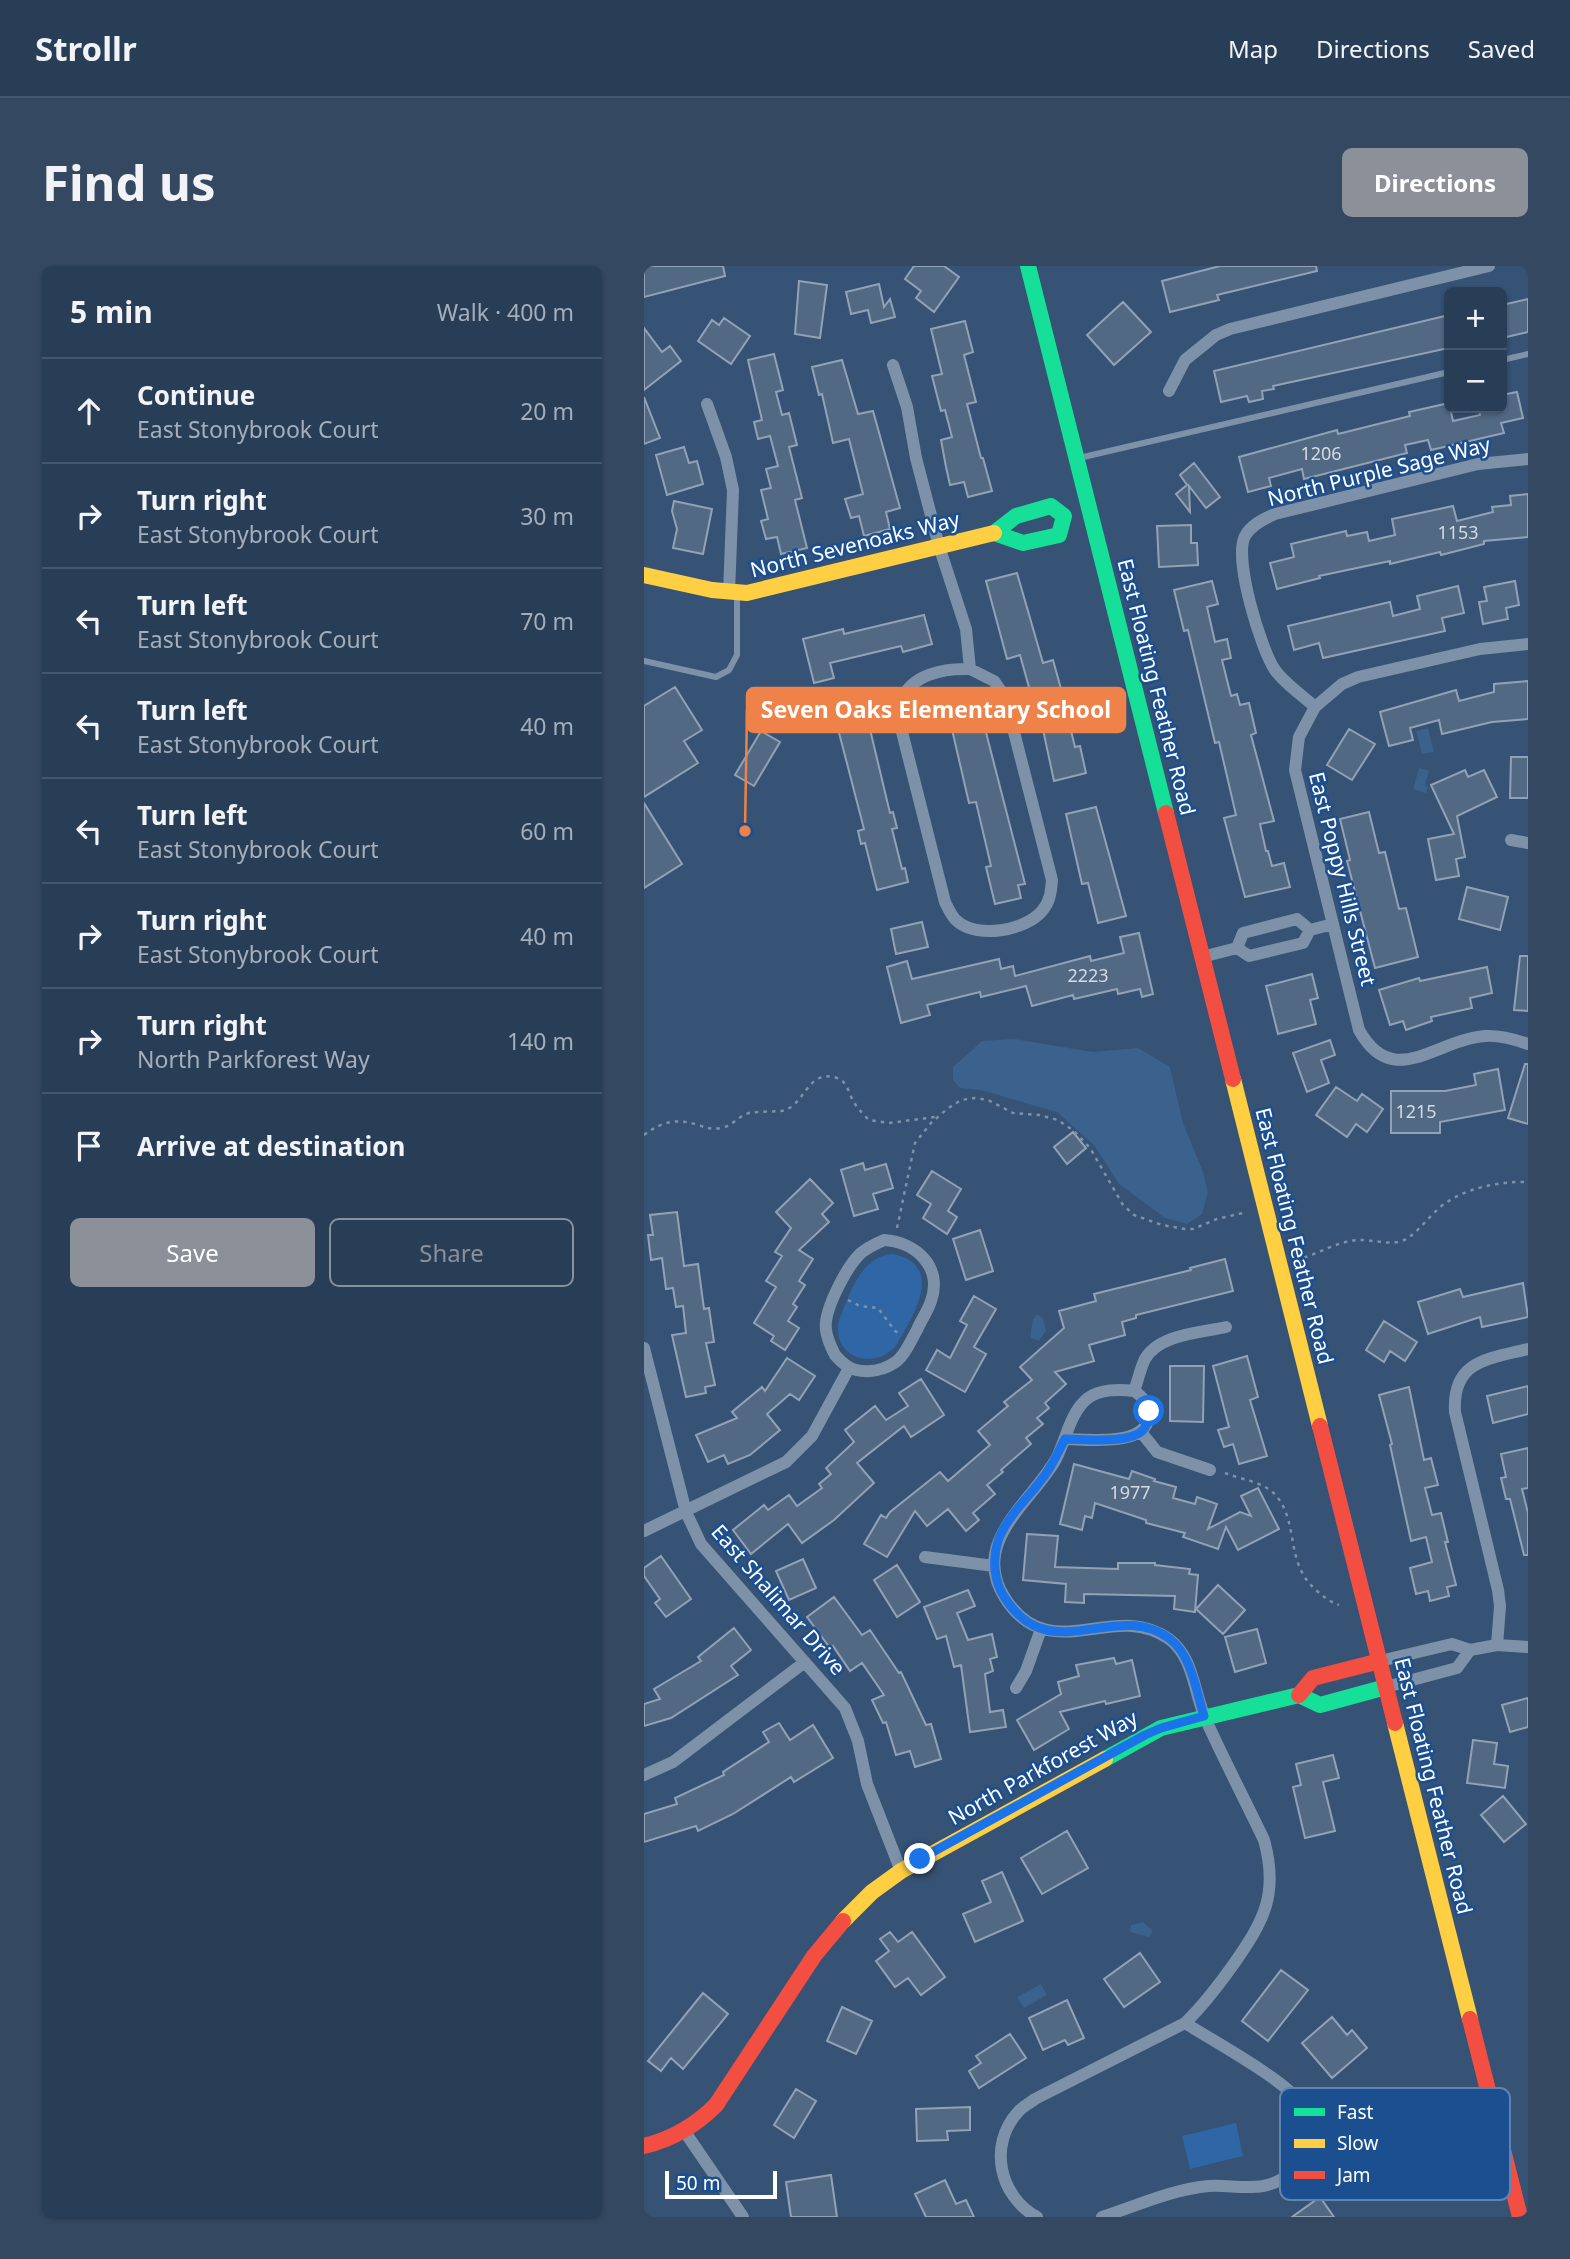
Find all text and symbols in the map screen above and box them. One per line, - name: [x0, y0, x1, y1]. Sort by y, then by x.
- text: Strollr: [35, 26, 137, 71]
- text: Map: [1228, 32, 1278, 65]
- text: Directions: [1316, 32, 1430, 65]
- text: Saved: [1468, 32, 1535, 65]
- button: Directions: [1342, 148, 1528, 217]
- text: Find us: [42, 149, 216, 215]
- map controls: [1444, 287, 1507, 413]
- button: +: [1444, 287, 1507, 350]
- text: 5 min: [70, 291, 153, 332]
- text: Walk · 400 m: [437, 296, 574, 328]
- button: −: [1444, 350, 1507, 413]
- text: Continue: [137, 377, 255, 413]
- icon: ahead: [70, 392, 108, 430]
- text: 20 m: [520, 395, 574, 427]
- text: East Stonybrook Court: [137, 413, 379, 445]
- street label: North Purple Sage Way: [1265, 430, 1493, 512]
- house number: 1206: [1300, 441, 1342, 465]
- text: Turn right: [137, 482, 267, 518]
- icon: right: [70, 497, 108, 535]
- text: 30 m: [520, 500, 574, 532]
- street label: North Sevenoaks Way: [747, 504, 963, 584]
- text: East Stonybrook Court: [137, 518, 379, 550]
- house number: 1153: [1437, 520, 1479, 544]
- street label: East Floating Feather Road: [1112, 556, 1202, 818]
- text: Turn left: [137, 587, 248, 623]
- icon: left: [70, 602, 108, 640]
- text: 70 m: [520, 605, 574, 637]
- text: East Stonybrook Court: [137, 623, 379, 655]
- callout: Seven Oaks Elementary School: [747, 688, 1125, 732]
- text: Turn left: [137, 692, 248, 728]
- text: Seven Oaks Elementary School: [761, 693, 1111, 725]
- icon: left: [70, 707, 108, 745]
- text: 40 m: [520, 710, 574, 742]
- text: East Stonybrook Court: [137, 728, 379, 760]
- street label: East Poppy Hills Street: [1303, 769, 1383, 989]
- text: Turn left: [137, 797, 248, 833]
- icon: left: [70, 812, 108, 850]
- text: 60 m: [520, 815, 574, 847]
- text: East Stonybrook Court: [137, 833, 379, 865]
- text: Turn right: [137, 902, 267, 938]
- icon: right: [70, 917, 108, 955]
- text: 40 m: [520, 920, 574, 952]
- text: East Stonybrook Court: [137, 938, 379, 970]
- house number: 2223: [1067, 963, 1109, 987]
- text: Turn right: [137, 1007, 267, 1043]
- icon: right: [70, 1022, 108, 1060]
- text: 140 m: [507, 1025, 574, 1057]
- text: North Parkforest Way: [137, 1043, 370, 1075]
- house number: 1215: [1395, 1099, 1437, 1123]
- street label: East Floating Feather Road: [1250, 1105, 1340, 1367]
- icon: arrive: [70, 1127, 108, 1165]
- text: Arrive at destination: [137, 1128, 406, 1164]
- button: Save: [70, 1218, 315, 1287]
- button: Share: [329, 1218, 574, 1287]
- route start: [1133, 1395, 1164, 1426]
- house number: 1977: [1109, 1480, 1151, 1504]
- street label: East Shalimar Drive: [705, 1518, 852, 1681]
- street label: East Floating Feather Road: [1389, 1655, 1479, 1917]
- street label: North Parkforest Way: [943, 1703, 1142, 1831]
- route end: [904, 1843, 935, 1874]
- legend: [1280, 2088, 1510, 2200]
- text: Fast: [1337, 2099, 1374, 2125]
- text: Slow: [1337, 2130, 1378, 2156]
- text: Jam: [1335, 2162, 1371, 2188]
- scale bar: [665, 2168, 777, 2200]
- text: 50 m: [676, 2170, 720, 2196]

